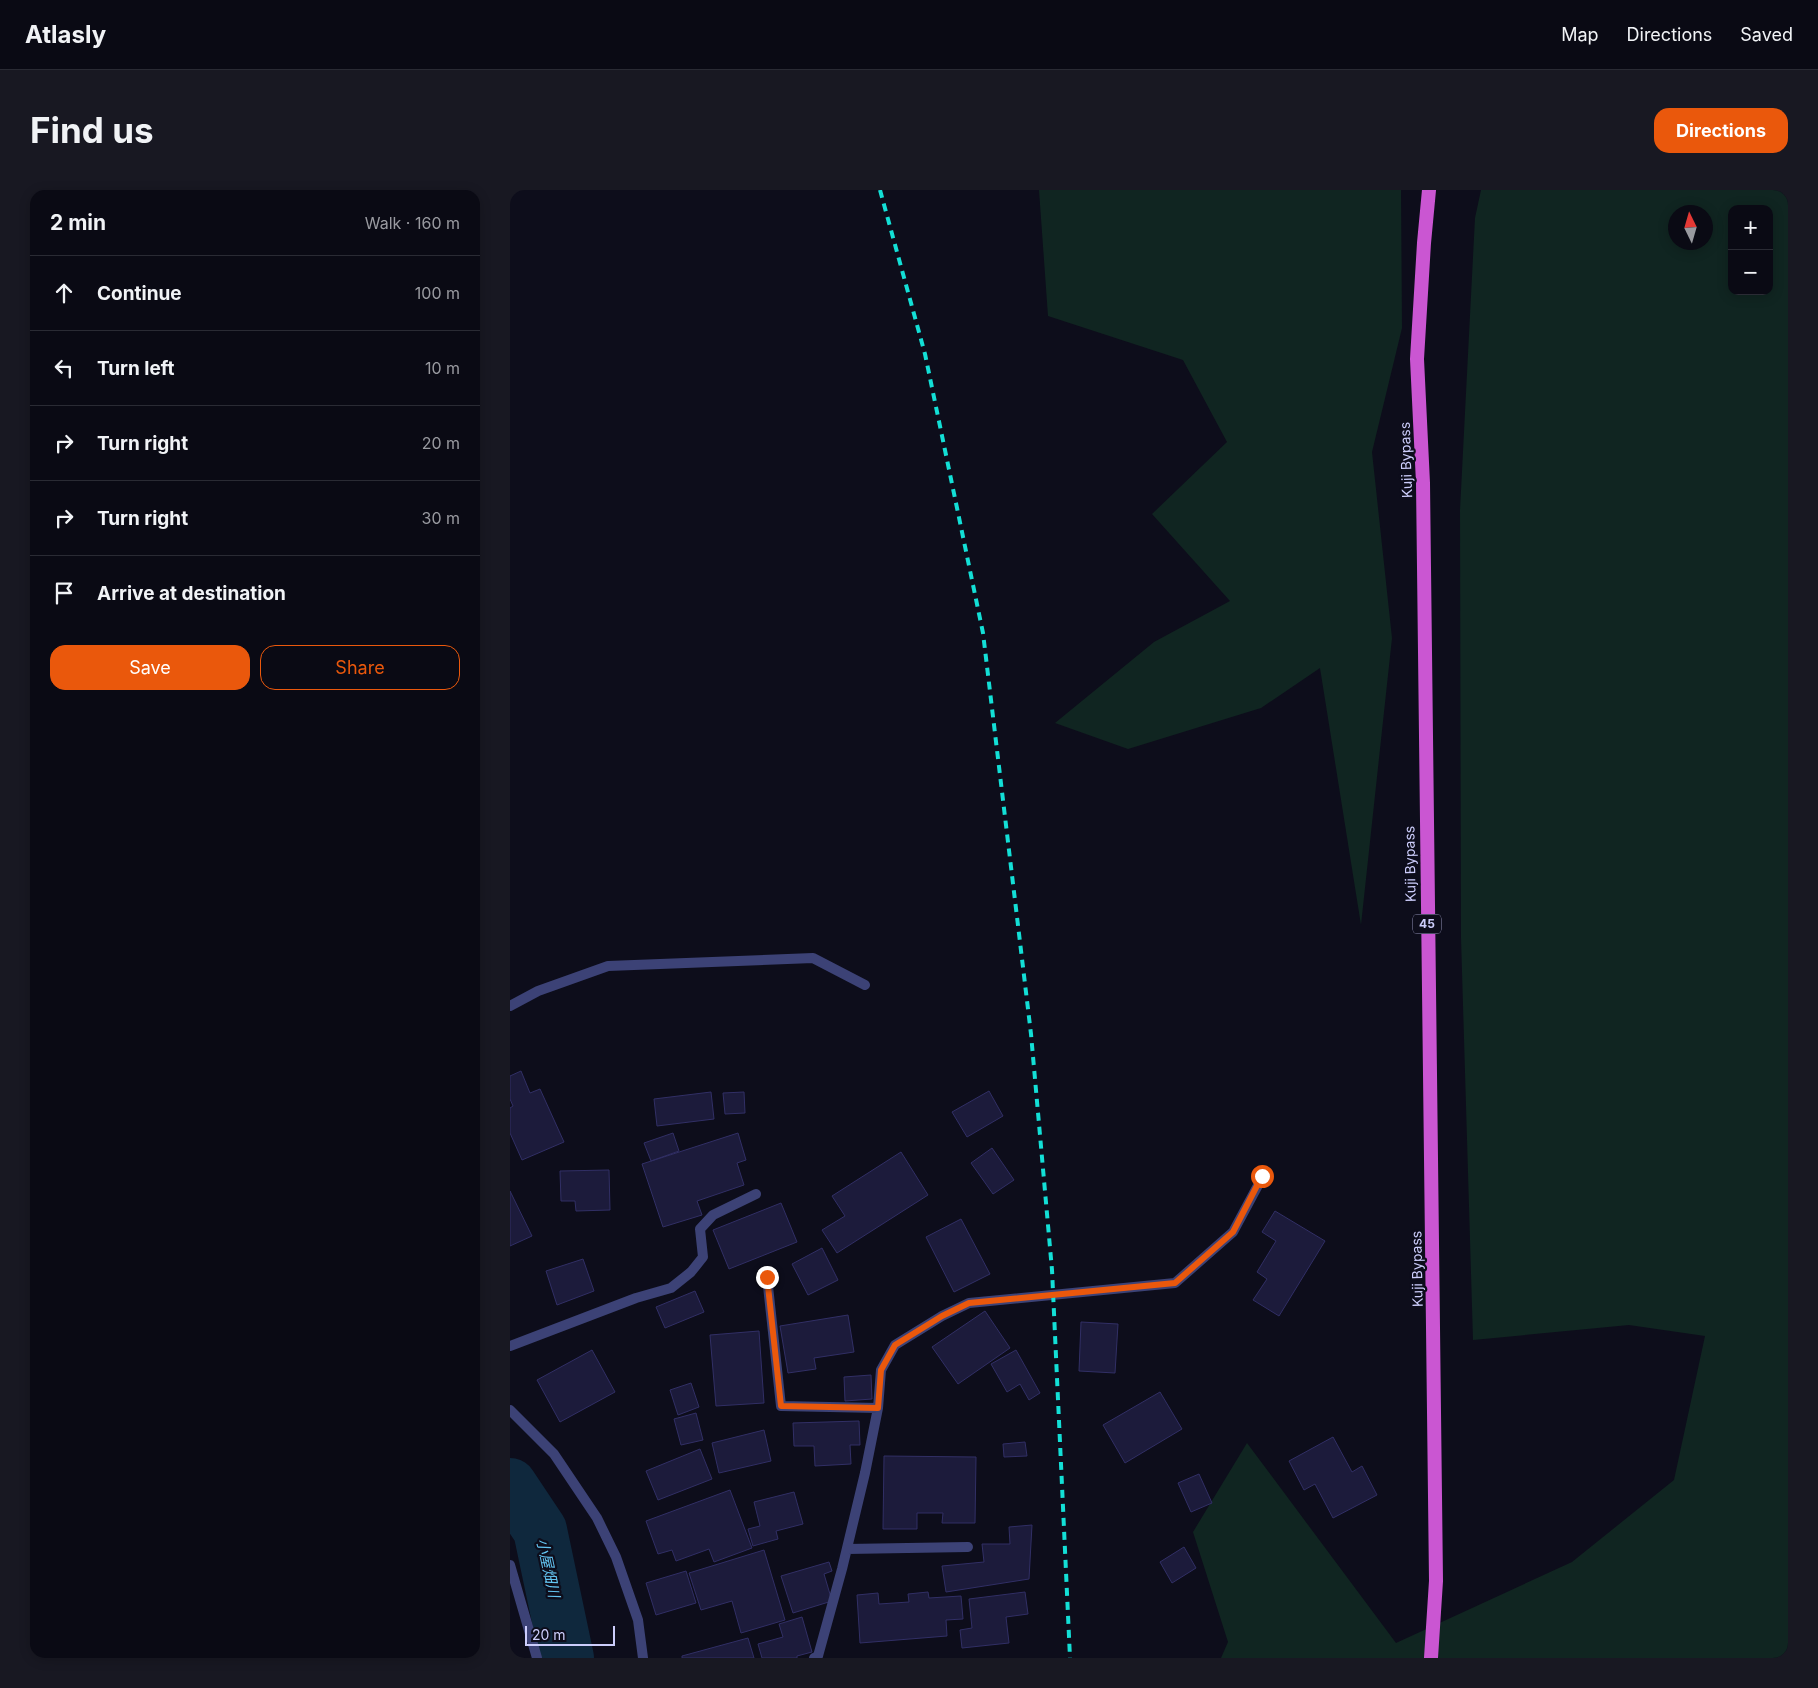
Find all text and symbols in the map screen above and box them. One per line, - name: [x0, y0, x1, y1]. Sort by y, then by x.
- text: Atlasly: [25, 20, 106, 49]
- text: Map: [1561, 24, 1599, 45]
- text: Directions: [1627, 24, 1712, 45]
- text: Saved: [1740, 24, 1793, 45]
- button: Directions: [1654, 108, 1788, 153]
- text: Find us: [30, 109, 154, 151]
- north arrow: [1668, 205, 1713, 250]
- map controls: [1728, 205, 1773, 295]
- button: +: [1728, 205, 1773, 250]
- text: 2 min: [50, 210, 106, 235]
- text: Walk · 160 m: [365, 213, 460, 233]
- button: −: [1728, 250, 1773, 295]
- icon: ahead: [50, 279, 78, 307]
- text: Continue: [97, 282, 182, 305]
- text: 100 m: [415, 283, 460, 303]
- icon: left: [50, 354, 78, 382]
- text: Turn left: [97, 357, 175, 380]
- text: 10 m: [425, 358, 460, 378]
- street label: Kuji Bypass: [1396, 422, 1415, 498]
- icon: right: [50, 429, 78, 457]
- text: Turn right: [97, 432, 188, 455]
- text: 20 m: [422, 433, 460, 453]
- icon: right: [50, 504, 78, 532]
- text: Turn right: [97, 507, 188, 530]
- text: 30 m: [422, 508, 460, 528]
- icon: arrive: [50, 579, 78, 607]
- text: Arrive at destination: [97, 582, 286, 605]
- button: Save: [50, 645, 250, 690]
- button: Share: [260, 645, 460, 690]
- street label: Kuji Bypass: [1400, 826, 1419, 902]
- road number: 45: [1413, 914, 1441, 934]
- route start: [1251, 1165, 1274, 1188]
- street label: Kuji Bypass: [1407, 1231, 1426, 1307]
- route end: [756, 1266, 779, 1289]
- water label: 小屋畑川: [533, 1537, 564, 1601]
- scale bar: [525, 1623, 615, 1646]
- text: 20 m: [532, 1626, 566, 1643]

